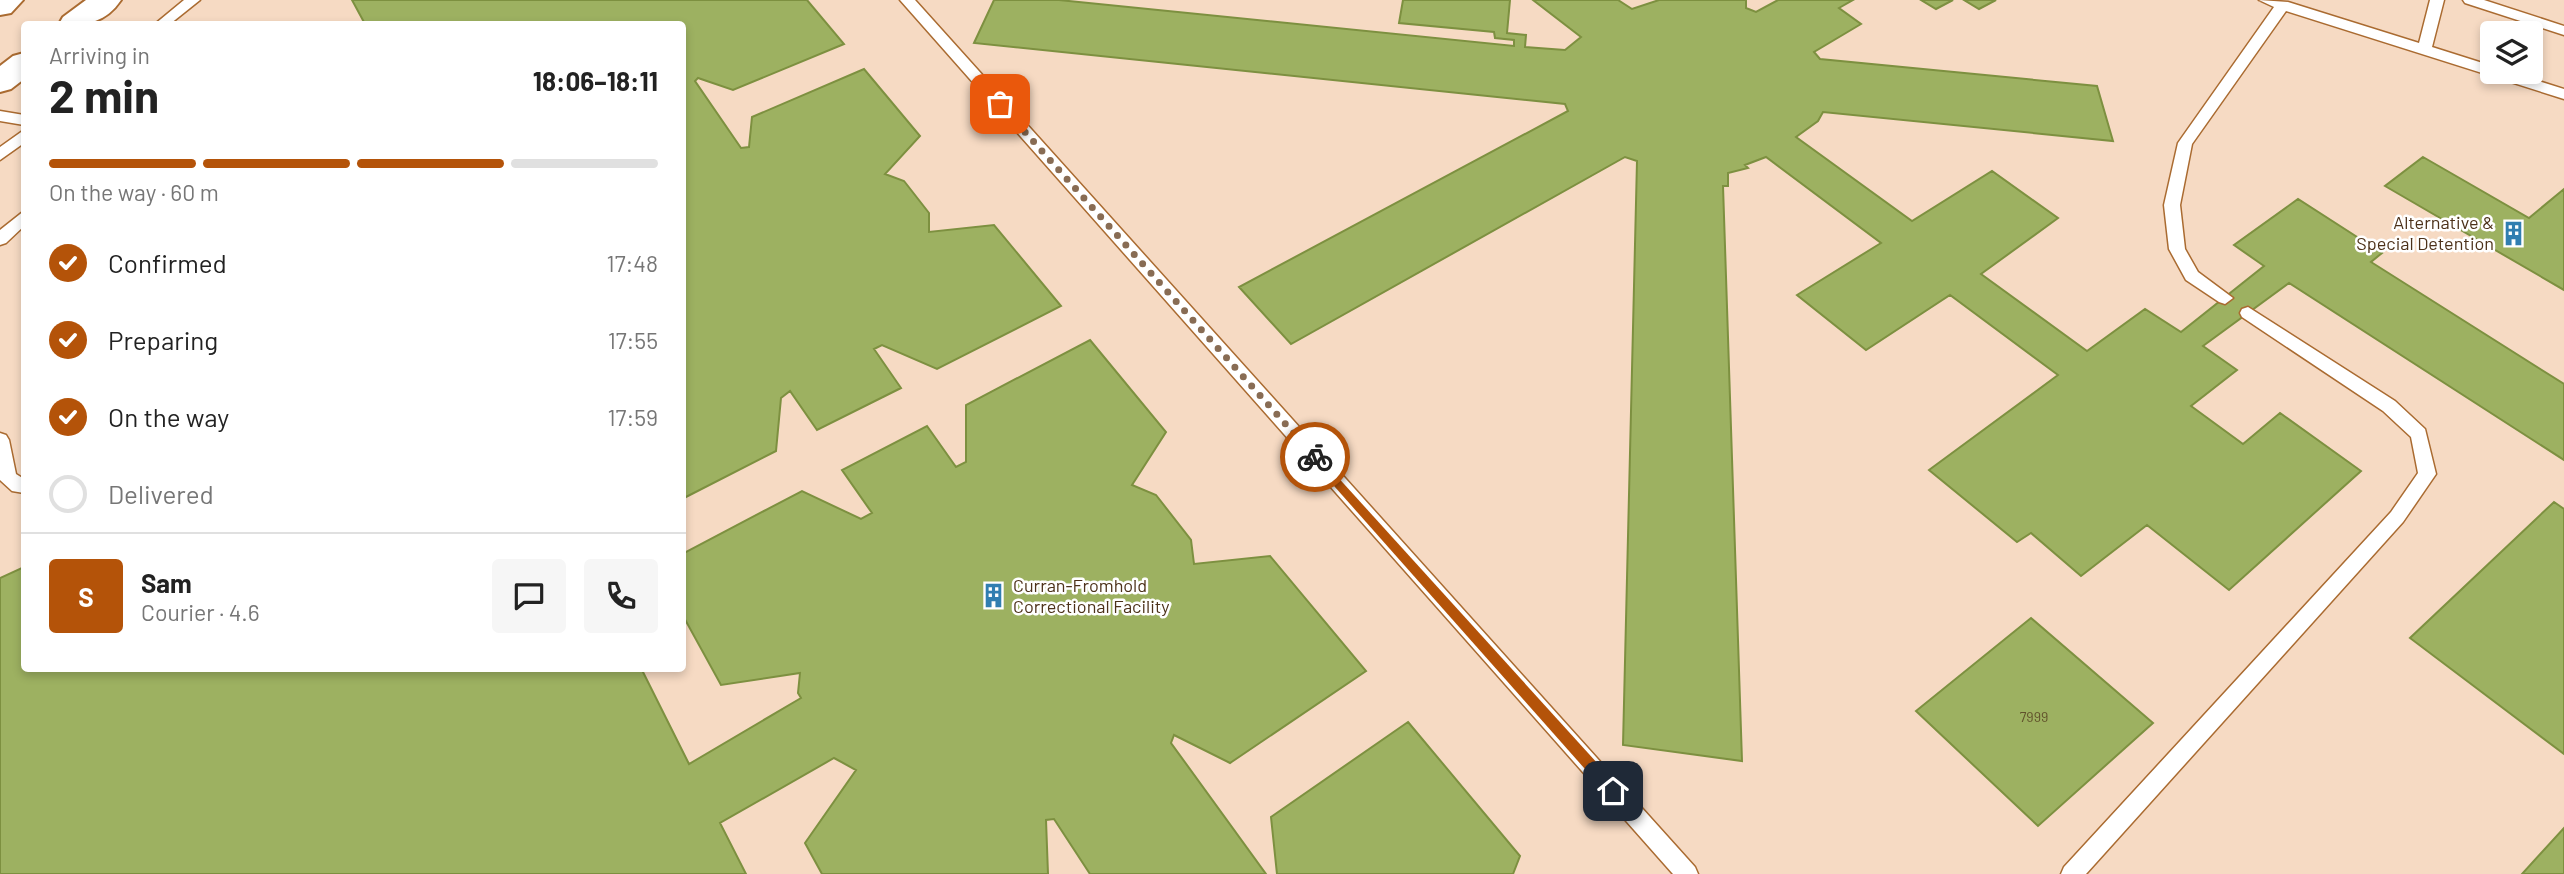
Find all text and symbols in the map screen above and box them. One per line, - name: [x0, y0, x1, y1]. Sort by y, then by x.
- map controls: [2480, 21, 2543, 84]
- button: layers: [2480, 21, 2543, 84]
- text: Arriving in: [49, 41, 150, 69]
- text: 18:06–18:11: [533, 65, 658, 96]
- text: 2 min: [49, 67, 159, 122]
- pin: [970, 74, 1030, 134]
- icon: bag: [981, 85, 1019, 123]
- text: On the way · 60 m: [49, 178, 219, 206]
- place label: Alternative & Special Detention: [2356, 211, 2494, 254]
- building icon: Alternative & Special Detention: [2500, 219, 2528, 247]
- icon: check: [49, 244, 87, 282]
- text: Confirmed: [108, 247, 227, 278]
- text: 17:48: [607, 249, 658, 277]
- icon: check: [49, 321, 87, 359]
- text: Preparing: [108, 324, 218, 355]
- text: 17:55: [608, 326, 658, 354]
- icon: check: [49, 398, 87, 436]
- text: On the way: [108, 401, 229, 432]
- text: 17:59: [607, 403, 658, 431]
- courier: [1280, 422, 1350, 492]
- icon: bike: [1296, 438, 1334, 476]
- text: Delivered: [108, 478, 214, 509]
- button: chat: [492, 559, 566, 633]
- button: phone: [584, 559, 658, 633]
- text: Sam: [141, 567, 192, 598]
- place label: Curran-Fromhold Correctional Facility: [1013, 574, 1170, 617]
- text: S: [78, 581, 94, 612]
- building icon: Curran-Fromhold Correctional Facility: [979, 582, 1007, 610]
- text: Courier · 4.6: [141, 598, 260, 626]
- house number: 7999: [2020, 708, 2048, 725]
- pin: [1583, 761, 1643, 821]
- icon: home: [1594, 772, 1632, 810]

